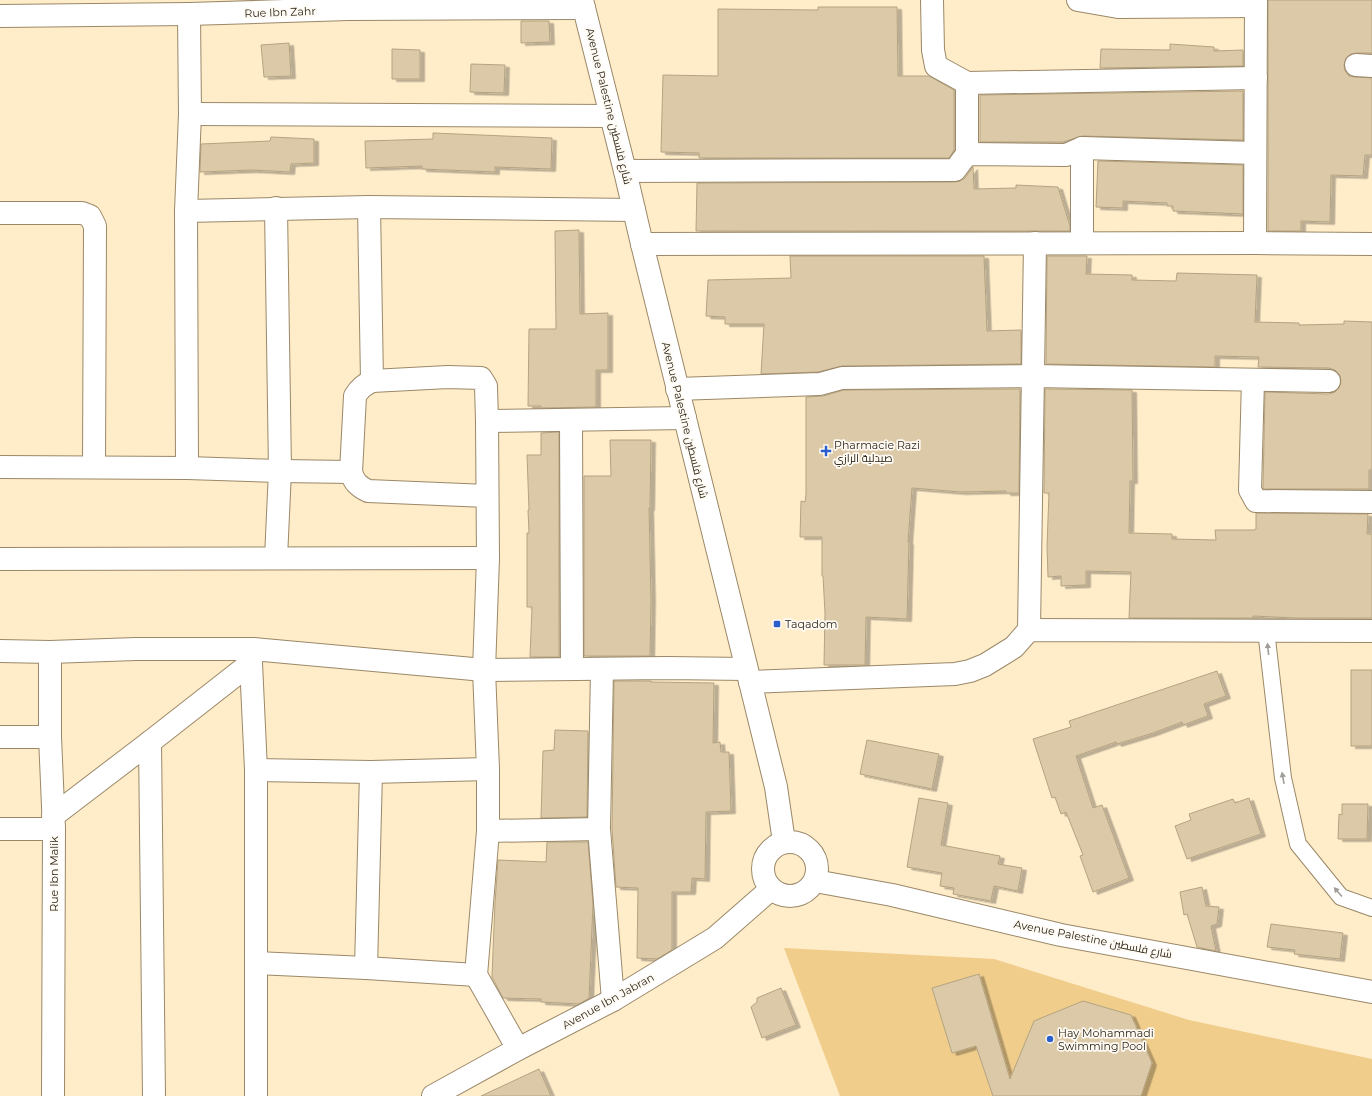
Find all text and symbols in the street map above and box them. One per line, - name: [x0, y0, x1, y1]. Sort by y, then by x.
- street label: Rue Ibn Zahr: [244, 4, 316, 20]
- street label: Avenue Palestine شارع فلسطين: [582, 26, 635, 186]
- street label: Avenue Palestine شارع فلسطين: [658, 340, 711, 500]
- place label: Pharmacie Razi صيدلية الرازي: [834, 438, 920, 467]
- marker: Pharmacie Razi صيدلية الرازي: [821, 446, 831, 456]
- place label: Taqadom: [785, 617, 837, 631]
- marker: Taqadom: [772, 619, 782, 629]
- one-way arrow: [1265, 643, 1272, 655]
- one-way arrow: [1280, 772, 1286, 784]
- street label: Rue Ibn Malik: [47, 836, 61, 912]
- one-way arrow: [1333, 887, 1342, 897]
- street label: Avenue Palestine شارع فلسطين: [1013, 917, 1173, 962]
- street label: Avenue Ibn Jabran: [560, 970, 656, 1032]
- place label: Hay Mohammadi Swimming Pool: [1058, 1026, 1154, 1053]
- marker: Hay Mohammadi Swimming Pool: [1045, 1034, 1055, 1044]

